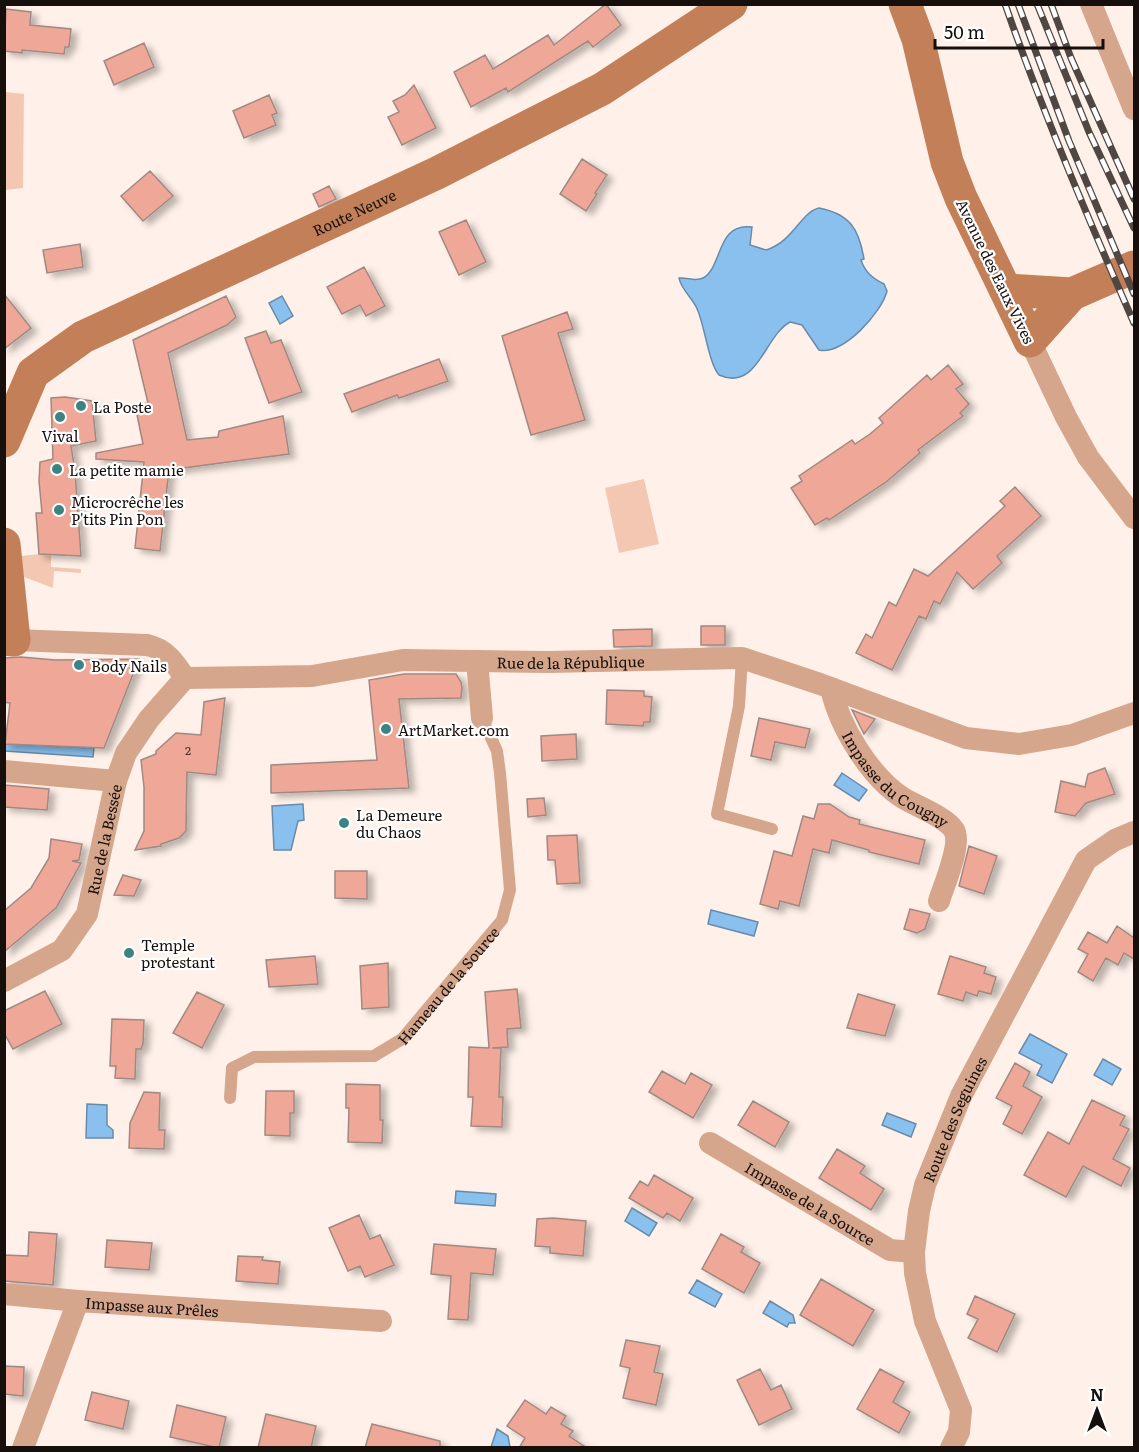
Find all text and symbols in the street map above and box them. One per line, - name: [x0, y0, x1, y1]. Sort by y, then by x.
- scale bar: [935, 12, 1103, 50]
- text: 50 m: [944, 18, 985, 45]
- street label: Route Neuve: [308, 182, 400, 241]
- street label: Avenue des Eaux Vives: [951, 195, 1041, 347]
- place label: La Poste: [93, 395, 152, 418]
- marker: La Poste: [74, 399, 88, 413]
- marker: Vival: [53, 410, 67, 424]
- place label: Vival: [41, 424, 79, 447]
- place label: La petite mamie: [69, 458, 184, 481]
- marker: La petite mamie: [50, 462, 64, 476]
- place label: Microcrêche les P'tits Pin Pon: [71, 490, 184, 530]
- marker: Microcrêche les P'tits Pin Pon: [52, 503, 66, 517]
- street label: Rue de la République: [496, 649, 645, 674]
- place label: Body Nails: [91, 654, 167, 677]
- marker: Body Nails: [72, 658, 86, 672]
- place label: ArtMarket.com: [398, 718, 510, 741]
- marker: ArtMarket.com: [379, 722, 393, 736]
- street label: Impasse du Cougny: [837, 726, 955, 832]
- house number: 2: [185, 741, 191, 759]
- street label: Rue de la Bessée: [80, 781, 127, 897]
- place label: La Demeure du Chaos: [356, 803, 442, 843]
- marker: La Demeure du Chaos: [337, 816, 351, 830]
- street label: Hameau de la Source: [391, 921, 504, 1049]
- place label: Temple protestant: [141, 933, 215, 973]
- marker: Temple protestant: [122, 946, 136, 960]
- street label: Route des Seguines: [916, 1052, 992, 1185]
- street label: Impasse de la Source: [741, 1155, 880, 1250]
- street label: Impasse aux Prêles: [84, 1290, 220, 1322]
- north arrow: [1067, 1380, 1127, 1440]
- text: N: [1090, 1382, 1104, 1406]

